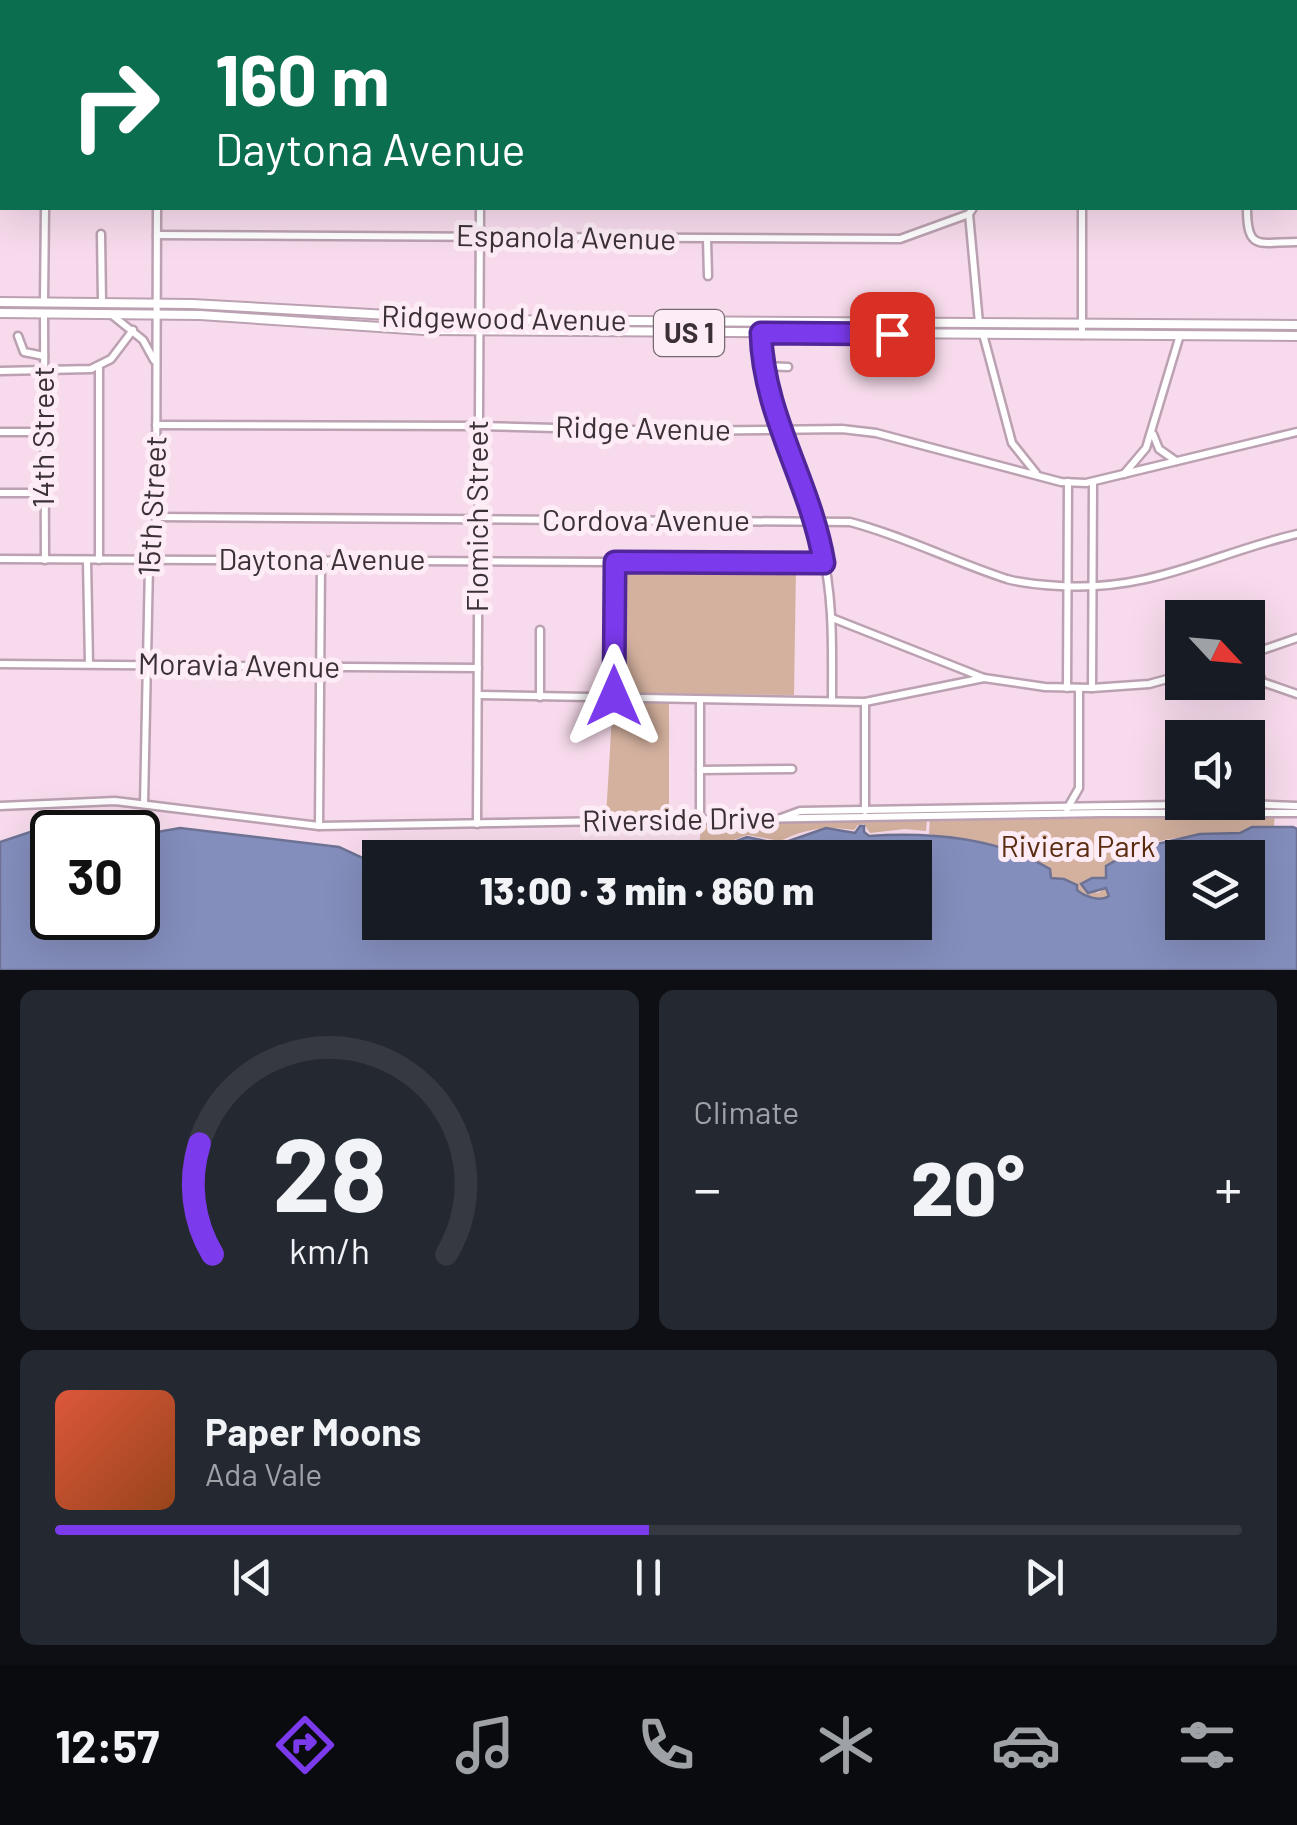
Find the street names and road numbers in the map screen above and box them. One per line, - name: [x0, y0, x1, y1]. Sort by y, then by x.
- street label: Espanola Avenue: [456, 216, 677, 256]
- street label: Ridgewood Avenue: [381, 297, 627, 337]
- road number: US 1: [654, 310, 724, 356]
- street label: 14th Street: [24, 366, 60, 508]
- street label: Ridge Avenue: [555, 407, 731, 447]
- street label: Flomich Street: [458, 420, 494, 612]
- street label: 15th Street: [129, 435, 173, 577]
- street label: Cordova Avenue: [542, 501, 750, 537]
- street label: Daytona Avenue: [219, 540, 426, 576]
- street label: Moravia Avenue: [138, 644, 341, 684]
- street label: Riverside Drive: [582, 798, 776, 838]

